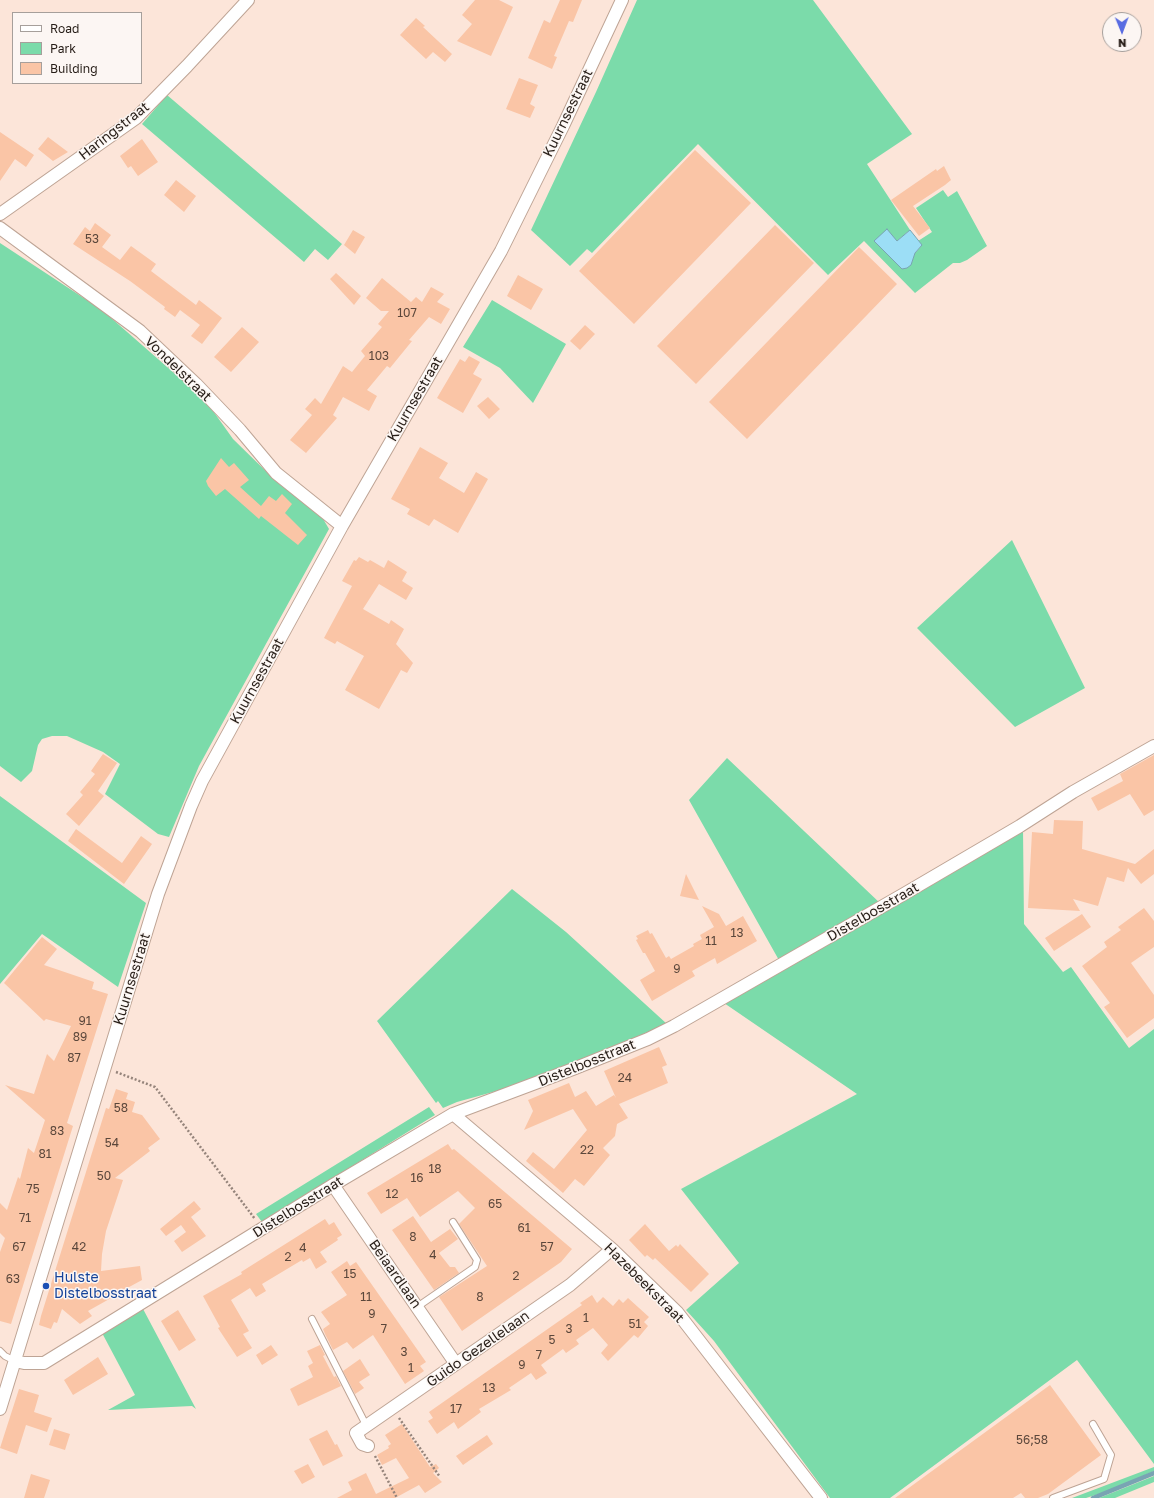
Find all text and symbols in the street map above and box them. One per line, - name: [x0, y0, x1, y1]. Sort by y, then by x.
- legend: [12, 12, 142, 84]
- north arrow: [1102, 12, 1142, 52]
- text: Road: [50, 21, 79, 36]
- text: N: [1118, 37, 1127, 50]
- text: Park: [50, 41, 76, 56]
- text: Building: [50, 61, 98, 76]
- street label: Kuurnsestraat: [540, 66, 596, 160]
- street label: Haringstraat: [75, 98, 153, 164]
- house number: 53: [85, 232, 99, 246]
- house number: 107: [397, 306, 417, 320]
- street label: Vondelstraat: [141, 333, 215, 405]
- house number: 103: [369, 349, 389, 363]
- street label: Kuurnsestraat: [384, 353, 446, 445]
- street label: Kuurnsestraat: [226, 635, 288, 727]
- street label: Distelbosstraat: [824, 879, 922, 945]
- house number: 13: [731, 926, 743, 940]
- street label: Kuurnsestraat: [110, 931, 154, 1027]
- house number: 11: [705, 934, 717, 948]
- house number: 9: [673, 962, 681, 976]
- house number: 91: [78, 1014, 92, 1028]
- house number: 89: [73, 1030, 87, 1044]
- street label: Distelbosstraat: [536, 1036, 638, 1090]
- house number: 87: [67, 1051, 81, 1065]
- house number: 24: [618, 1071, 632, 1085]
- house number: 58: [114, 1101, 128, 1115]
- house number: 83: [50, 1124, 64, 1138]
- house number: 54: [105, 1136, 119, 1150]
- house number: 22: [580, 1143, 594, 1157]
- house number: 81: [38, 1147, 52, 1161]
- house number: 18: [428, 1162, 442, 1176]
- house number: 50: [97, 1169, 111, 1183]
- house number: 16: [410, 1171, 424, 1185]
- street label: Distelbosstraat: [250, 1173, 346, 1241]
- house number: 75: [26, 1182, 40, 1196]
- house number: 12: [386, 1187, 398, 1201]
- house number: 65: [488, 1197, 502, 1211]
- house number: 71: [19, 1211, 31, 1225]
- house number: 61: [517, 1221, 531, 1235]
- house number: 8: [409, 1230, 417, 1244]
- street label: Beiaardlaan: [365, 1236, 425, 1312]
- house number: 67: [12, 1240, 26, 1254]
- house number: 42: [72, 1240, 86, 1254]
- house number: 57: [540, 1240, 554, 1254]
- street label: Hazebeekstraat: [601, 1240, 687, 1326]
- house number: 4: [299, 1241, 307, 1255]
- house number: 4: [429, 1248, 437, 1262]
- house number: 2: [285, 1250, 291, 1264]
- house number: 15: [344, 1267, 356, 1281]
- house number: 2: [513, 1269, 519, 1283]
- place label: Hulste Distelbosstraat: [54, 1270, 157, 1302]
- house number: 63: [6, 1272, 20, 1286]
- marker: Hulste Distelbosstraat: [41, 1281, 51, 1291]
- house number: 11: [360, 1290, 372, 1304]
- house number: 8: [476, 1290, 484, 1304]
- house number: 9: [368, 1307, 376, 1321]
- street label: Guido Gezellelaan: [423, 1307, 533, 1391]
- house number: 1: [583, 1311, 589, 1325]
- house number: 51: [629, 1317, 641, 1331]
- house number: 7: [381, 1322, 387, 1336]
- house number: 3: [565, 1322, 573, 1336]
- house number: 5: [549, 1333, 555, 1347]
- house number: 3: [400, 1345, 408, 1359]
- house number: 7: [536, 1348, 542, 1362]
- house number: 9: [518, 1358, 526, 1372]
- house number: 1: [408, 1361, 414, 1375]
- house number: 13: [483, 1381, 495, 1395]
- house number: 17: [450, 1402, 462, 1416]
- house number: 56;58: [1016, 1433, 1048, 1447]

